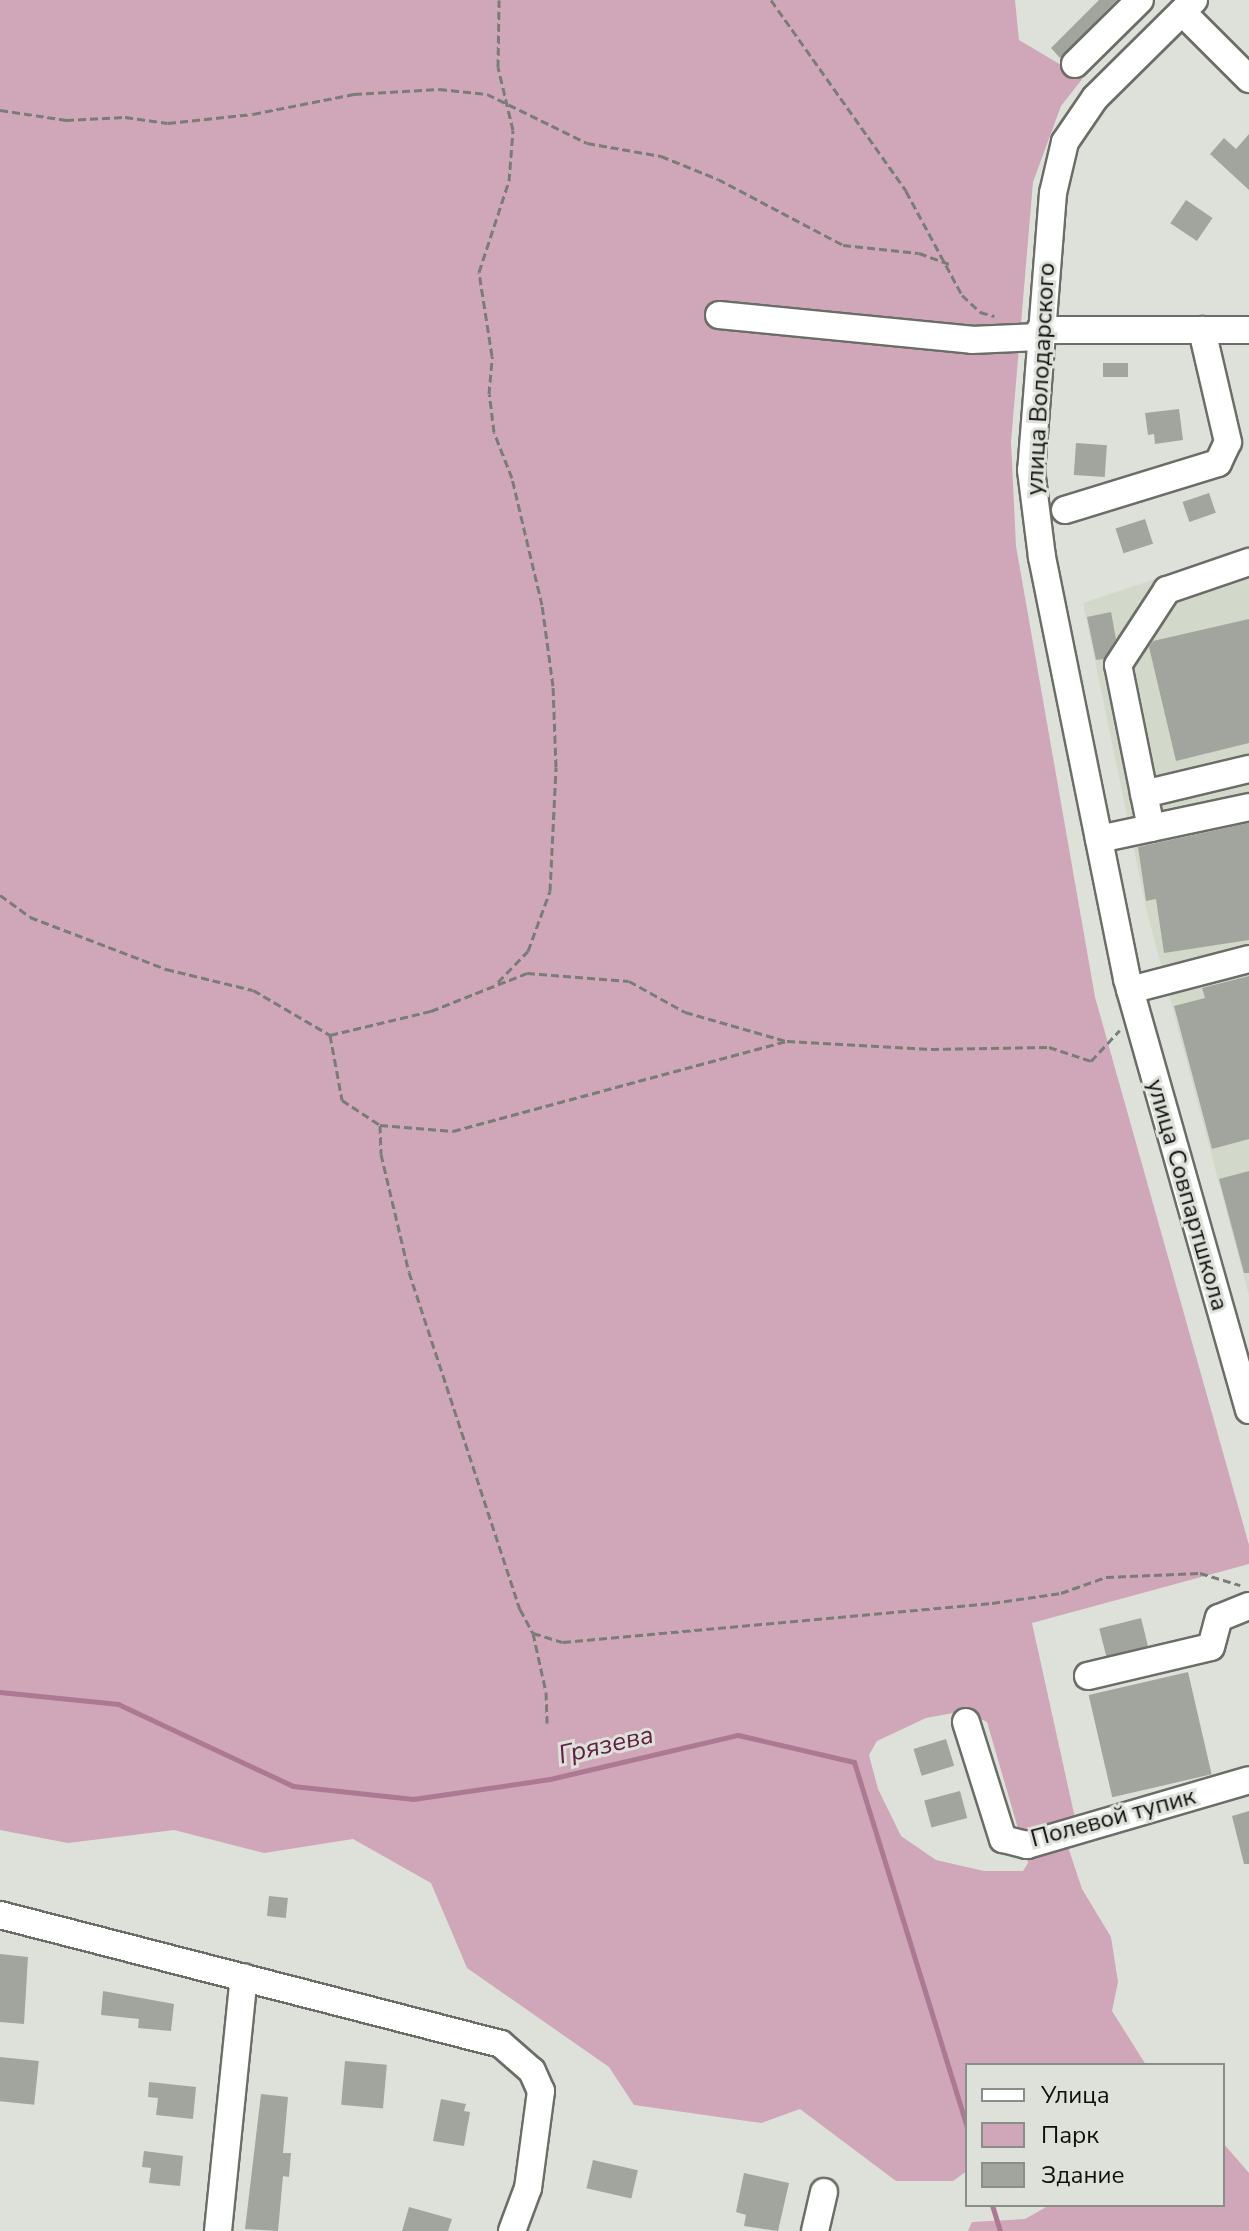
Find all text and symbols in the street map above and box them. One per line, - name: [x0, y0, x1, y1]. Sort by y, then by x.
- street label: улица Володарского: [1021, 262, 1061, 496]
- street label: улица Совпартшкола: [1140, 1076, 1234, 1314]
- water label: Грязева: [555, 1719, 657, 1771]
- street label: Полевой тупик: [1028, 1782, 1198, 1854]
- legend: [965, 2063, 1225, 2207]
- text: Улица: [1041, 2079, 1110, 2111]
- text: Парк: [1041, 2119, 1099, 2151]
- text: Здание: [1041, 2159, 1125, 2191]

